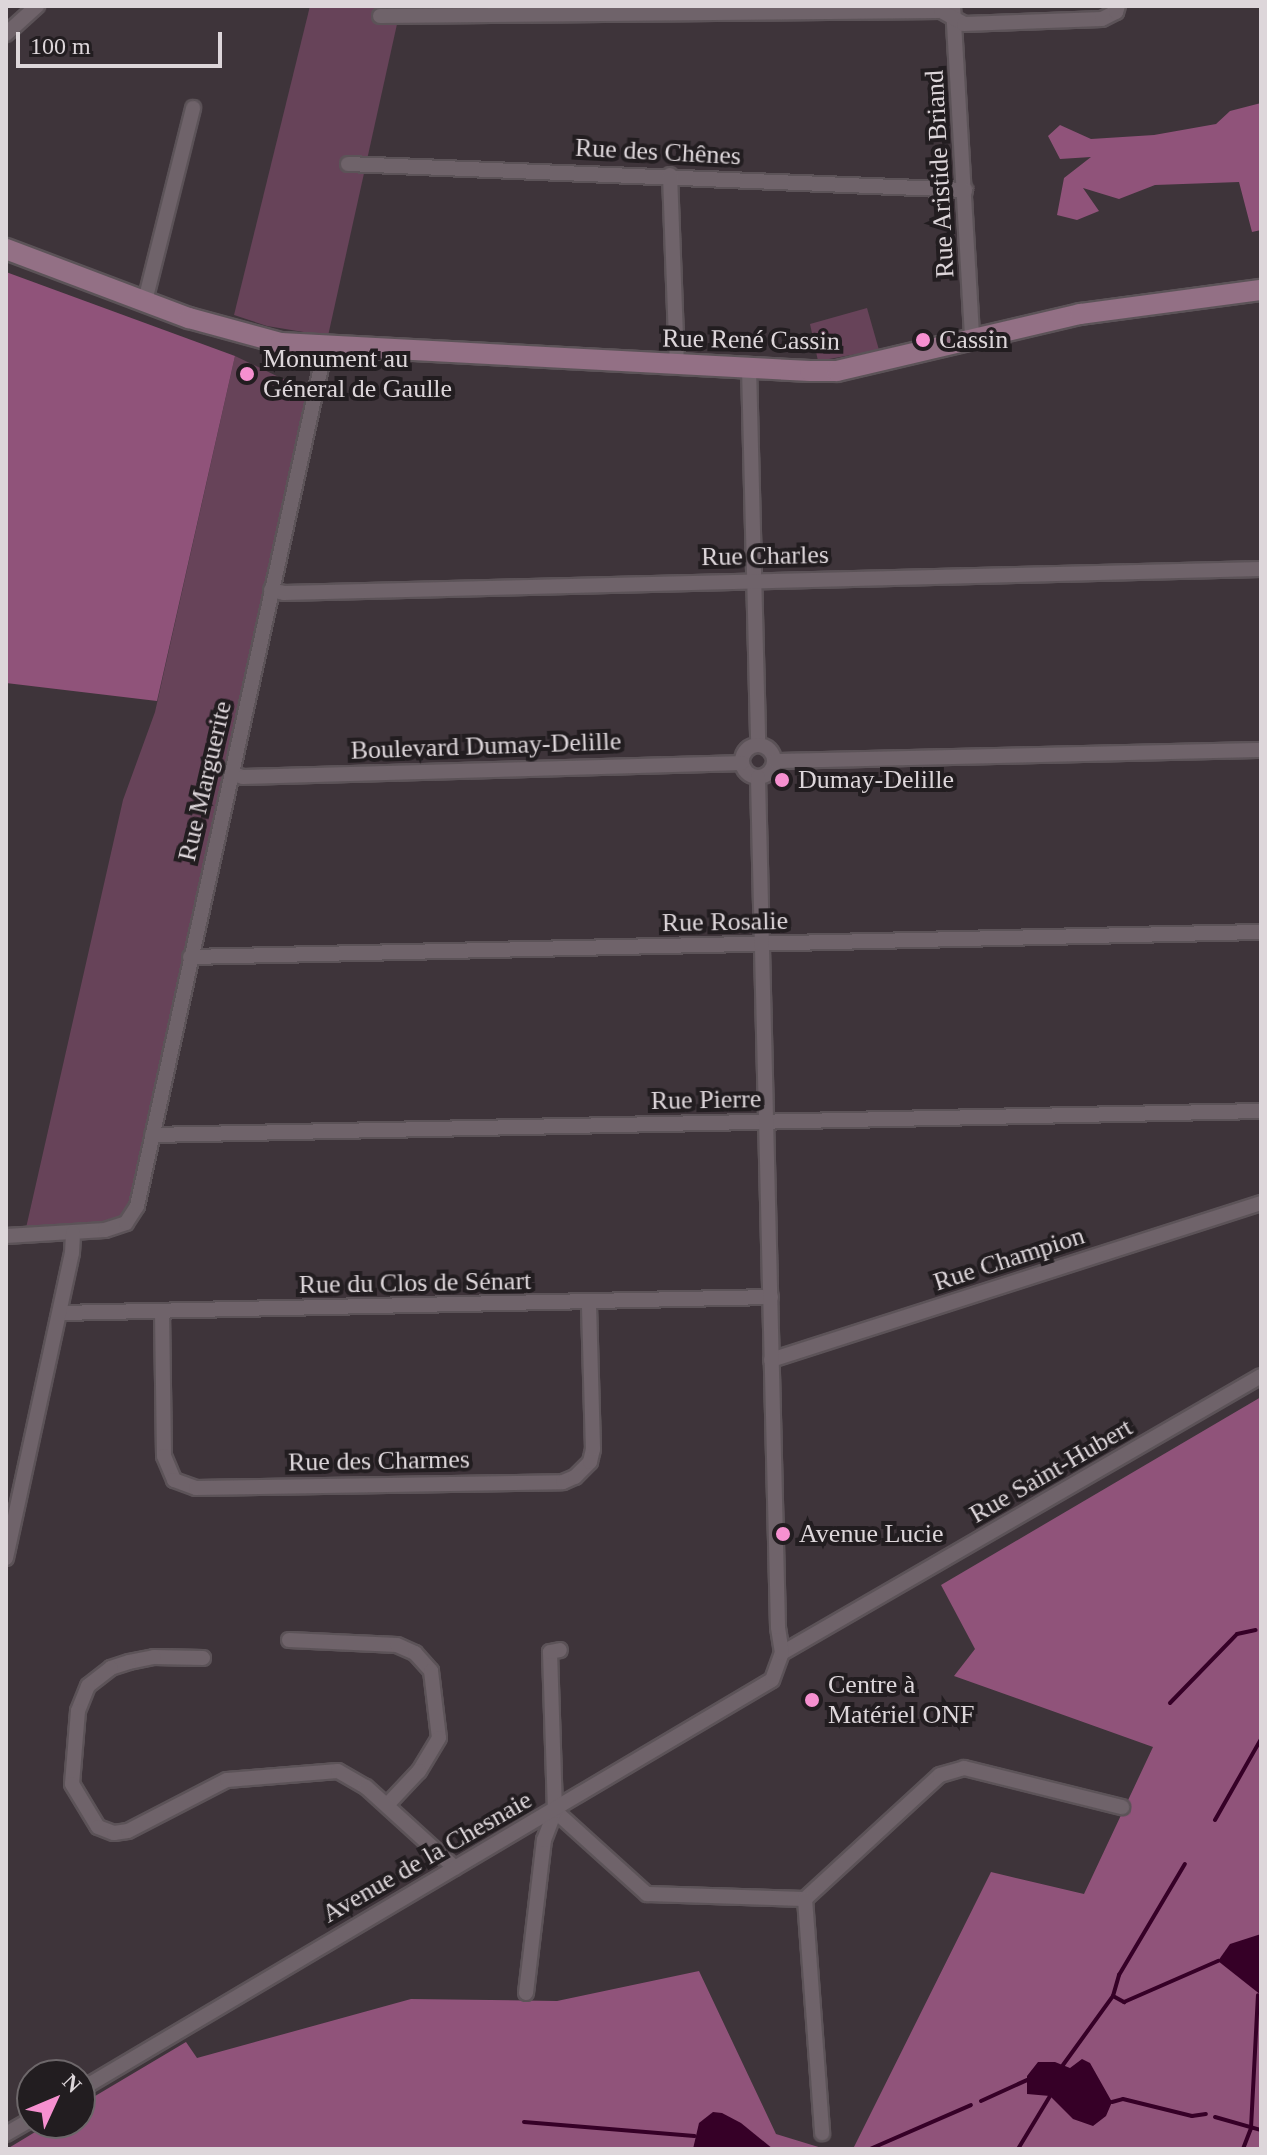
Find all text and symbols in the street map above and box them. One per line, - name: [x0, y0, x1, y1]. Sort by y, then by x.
- scale bar: [20, 16, 226, 66]
- text: 100 m: [30, 33, 91, 59]
- street label: Rue Aristide Briand: [919, 69, 961, 279]
- street label: Rue des Chênes: [574, 132, 742, 172]
- street label: Rue René Cassin: [662, 323, 840, 357]
- place label: Cassin: [939, 324, 1008, 356]
- marker: Cassin: [914, 331, 932, 349]
- place label: Monument au Géneral de Gaulle: [263, 343, 452, 404]
- marker: Monument au Géneral de Gaulle: [238, 365, 256, 383]
- street label: Rue Charles: [701, 539, 829, 573]
- street label: Rue Marguerite: [171, 698, 239, 864]
- street label: Boulevard Dumay-Delille: [350, 726, 622, 766]
- place label: Dumay-Delille: [798, 764, 954, 796]
- marker: Dumay-Delille: [773, 771, 791, 789]
- street label: Rue Rosalie: [662, 905, 788, 939]
- street label: Rue Pierre: [651, 1083, 761, 1117]
- street label: Rue Champion: [930, 1220, 1088, 1298]
- street label: Rue du Clos de Sénart: [298, 1265, 532, 1301]
- street label: Rue Saint-Hubert: [964, 1412, 1138, 1530]
- street label: Rue des Charmes: [288, 1444, 470, 1478]
- place label: Avenue Lucie: [799, 1518, 944, 1550]
- marker: Avenue Lucie: [774, 1525, 792, 1543]
- place label: Centre à Matériel ONF: [828, 1669, 975, 1730]
- marker: Centre à Matériel ONF: [803, 1691, 821, 1709]
- street label: Avenue de la Chesnaie: [317, 1784, 537, 1930]
- north arrow: [16, 2059, 96, 2139]
- text: N: [58, 2069, 87, 2098]

